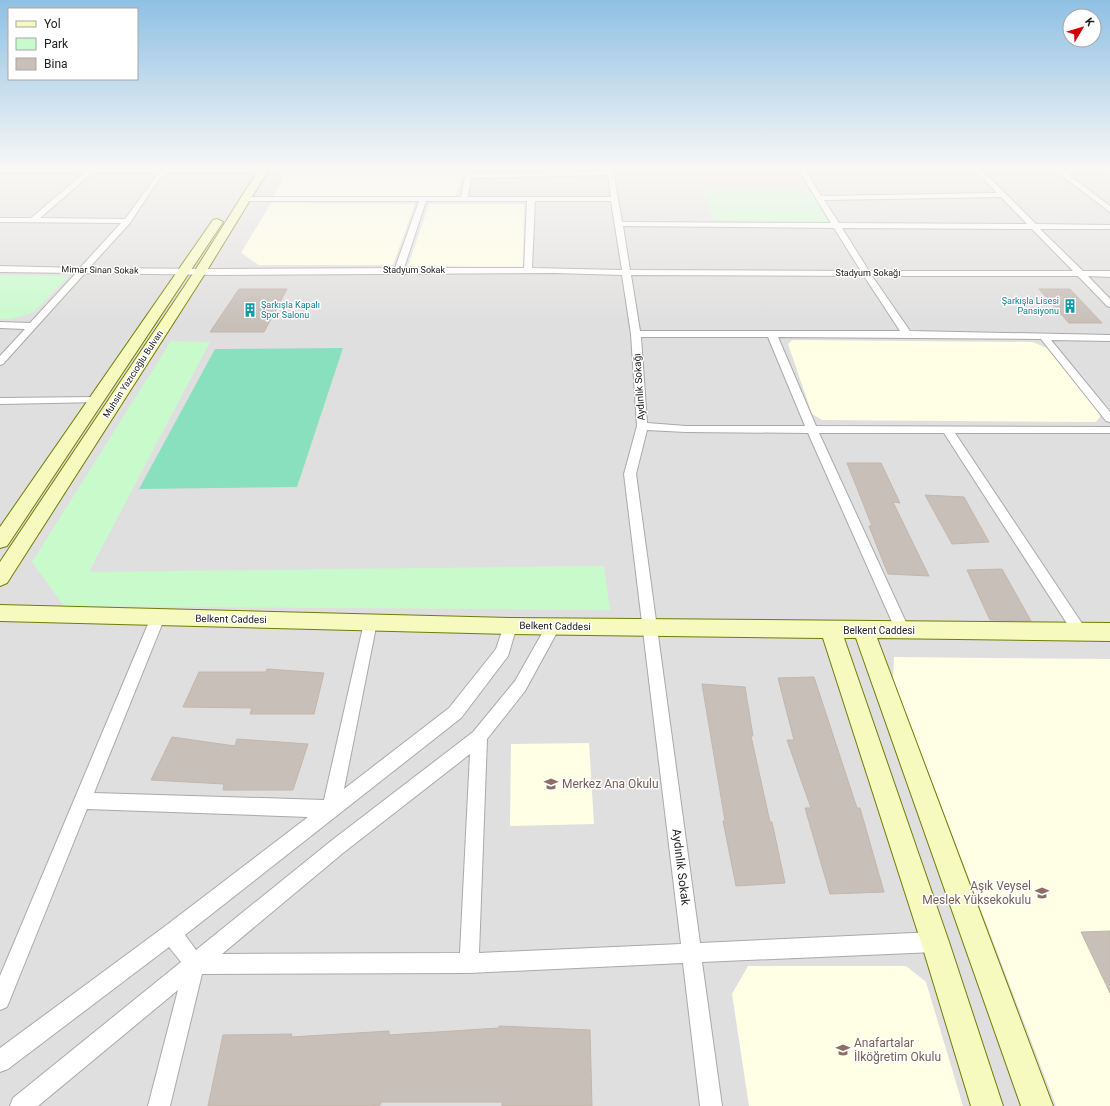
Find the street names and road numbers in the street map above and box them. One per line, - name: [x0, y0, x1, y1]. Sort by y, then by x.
- street label: Mimar Sinan Sokak: [61, 264, 139, 276]
- street label: Stadyum Sokak: [383, 265, 445, 275]
- street label: Stadyum Sokağı: [836, 268, 900, 278]
- street label: Muhsin Yazıcıoğlu Bulvarı: [101, 328, 165, 420]
- street label: Aydınlık Sokağı: [631, 353, 647, 421]
- street label: Belkent Caddesi: [195, 613, 267, 625]
- street label: Belkent Caddesi: [519, 620, 591, 632]
- street label: Belkent Caddesi: [843, 625, 915, 636]
- street label: Aydınlık Sokak: [669, 828, 693, 907]

